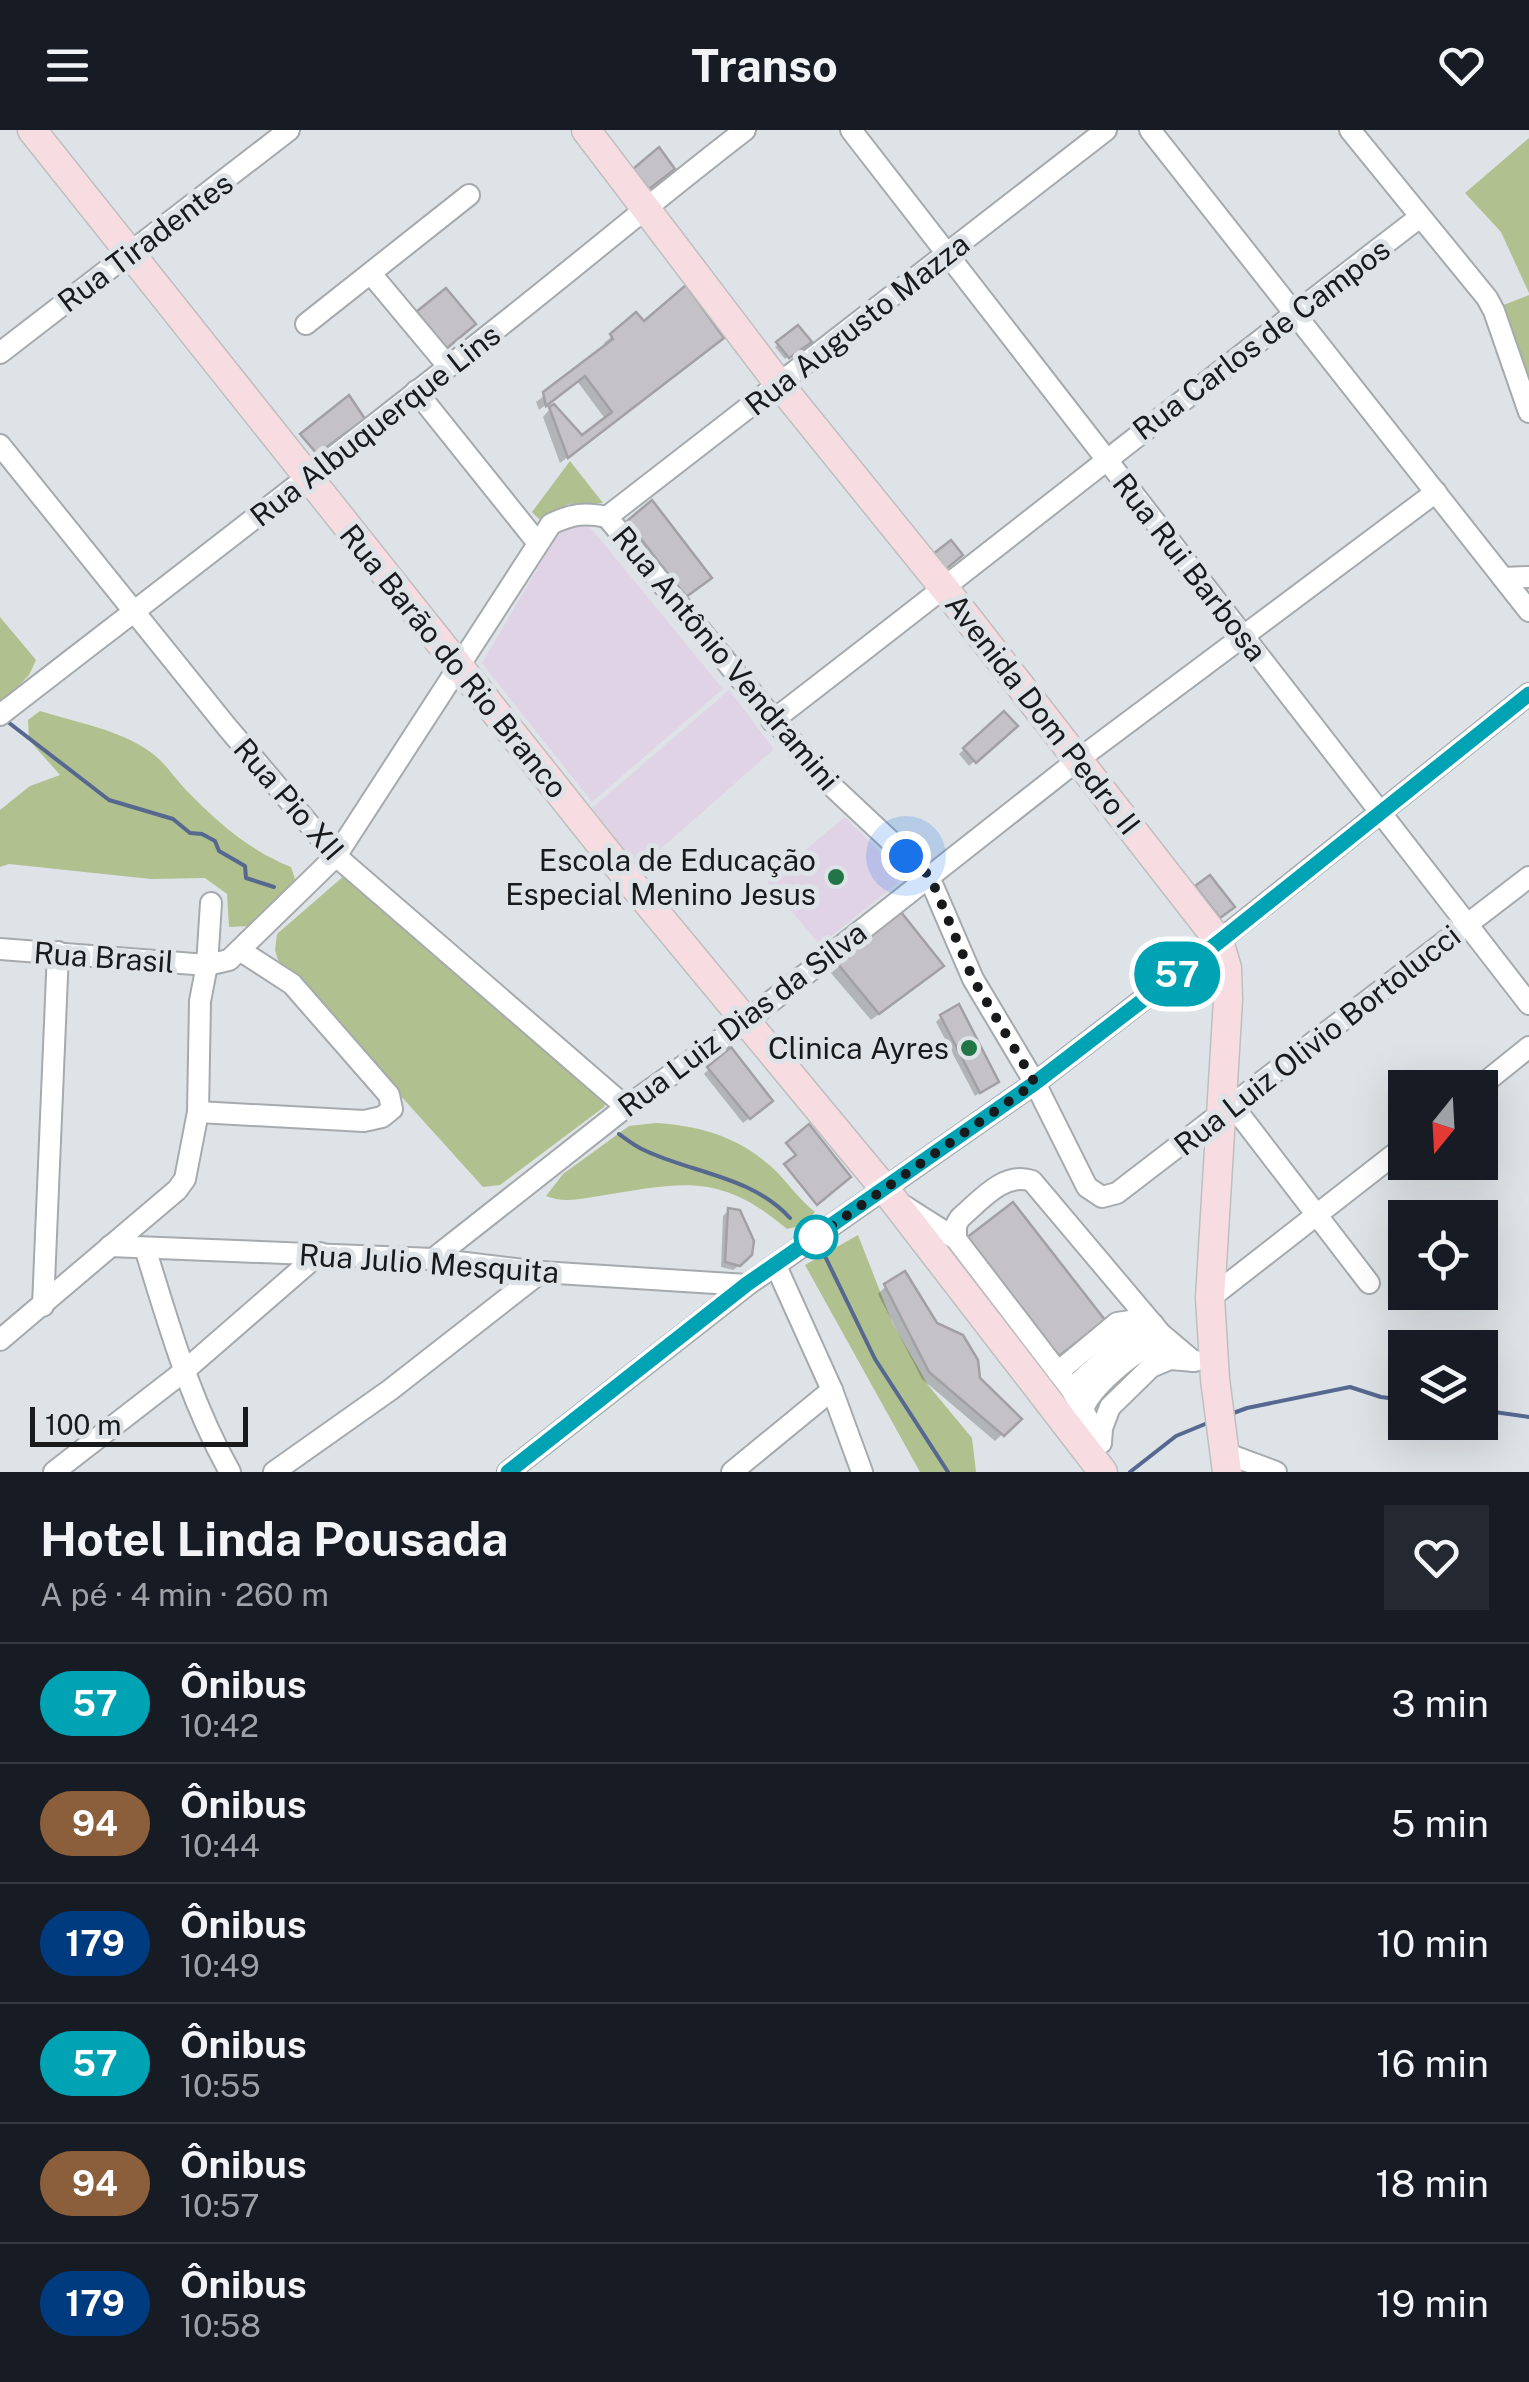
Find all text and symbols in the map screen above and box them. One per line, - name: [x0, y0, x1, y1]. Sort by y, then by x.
- icon: menu: [40, 38, 95, 93]
- icon: heart: [1434, 38, 1489, 93]
- text: Transo: [691, 39, 838, 92]
- street label: Rua Tiradentes: [51, 165, 239, 319]
- street label: Rua Augusto Mazza: [738, 225, 976, 423]
- street label: Rua Carlos de Campos: [1126, 231, 1396, 447]
- street label: Rua Albuquerque Lins: [243, 316, 507, 534]
- street label: Rua Rui Barbosa: [1105, 466, 1275, 668]
- street label: Rua Barão do Rio Branco: [333, 517, 575, 805]
- street label: Rua Antônio Vendramini: [605, 519, 847, 797]
- street label: Avenida Dom Pedro II: [938, 587, 1148, 841]
- street label: Rua Pio XII: [226, 731, 352, 867]
- your location: [881, 831, 931, 881]
- place label: Escola de Educação Especial Menino Jesus: [505, 842, 816, 912]
- marker: Escola de Educação Especial Menino Jesus: [825, 866, 847, 888]
- street label: Rua Luiz Dias da Silva: [611, 914, 873, 1124]
- street label: Rua Luiz Olivio Bortolucci: [1167, 917, 1467, 1163]
- street label: Rua Brasil: [32, 934, 176, 980]
- line badge: 57: [1132, 942, 1222, 1006]
- text: 57: [1154, 954, 1200, 995]
- place label: Clinica Ayres: [768, 1030, 949, 1066]
- marker: Clinica Ayres: [958, 1037, 980, 1059]
- north arrow: [1388, 1070, 1498, 1180]
- map controls: [1388, 1070, 1498, 1440]
- button: locate: [1388, 1200, 1498, 1310]
- unlabelled marker: [795, 1216, 837, 1258]
- street label: Rua Julio Mesquita: [298, 1236, 560, 1290]
- button: layers: [1388, 1330, 1498, 1440]
- scale bar: [30, 1402, 248, 1446]
- text: 100 m: [45, 1408, 122, 1441]
- button: heart: [1384, 1505, 1489, 1610]
- text: Hotel Linda Pousada: [40, 1510, 509, 1567]
- text: A pé · 4 min · 260 m: [40, 1576, 329, 1613]
- text: Ônibus: [180, 1662, 307, 1707]
- text: 3 min: [1391, 1681, 1489, 1726]
- text: 57: [72, 1683, 118, 1724]
- text: 10:42: [180, 1707, 259, 1744]
- text: Ônibus: [180, 1782, 307, 1827]
- text: 5 min: [1391, 1801, 1489, 1846]
- text: 94: [72, 1803, 118, 1844]
- text: 10:44: [180, 1827, 260, 1864]
- text: Ônibus: [180, 1902, 307, 1947]
- text: 10 min: [1377, 1921, 1489, 1966]
- text: 179: [65, 1923, 125, 1964]
- text: 10:49: [180, 1947, 260, 1984]
- text: Ônibus: [180, 2022, 307, 2067]
- text: 16 min: [1376, 2041, 1489, 2086]
- text: 57: [72, 2043, 118, 2084]
- text: 10:55: [180, 2067, 261, 2104]
- text: Ônibus: [180, 2142, 307, 2187]
- text: 18 min: [1375, 2161, 1489, 2206]
- text: 94: [72, 2163, 118, 2204]
- text: 10:57: [180, 2187, 260, 2224]
- text: Ônibus: [180, 2262, 307, 2307]
- text: 19 min: [1376, 2281, 1489, 2326]
- text: 179: [65, 2283, 125, 2324]
- text: 10:58: [180, 2307, 261, 2344]

